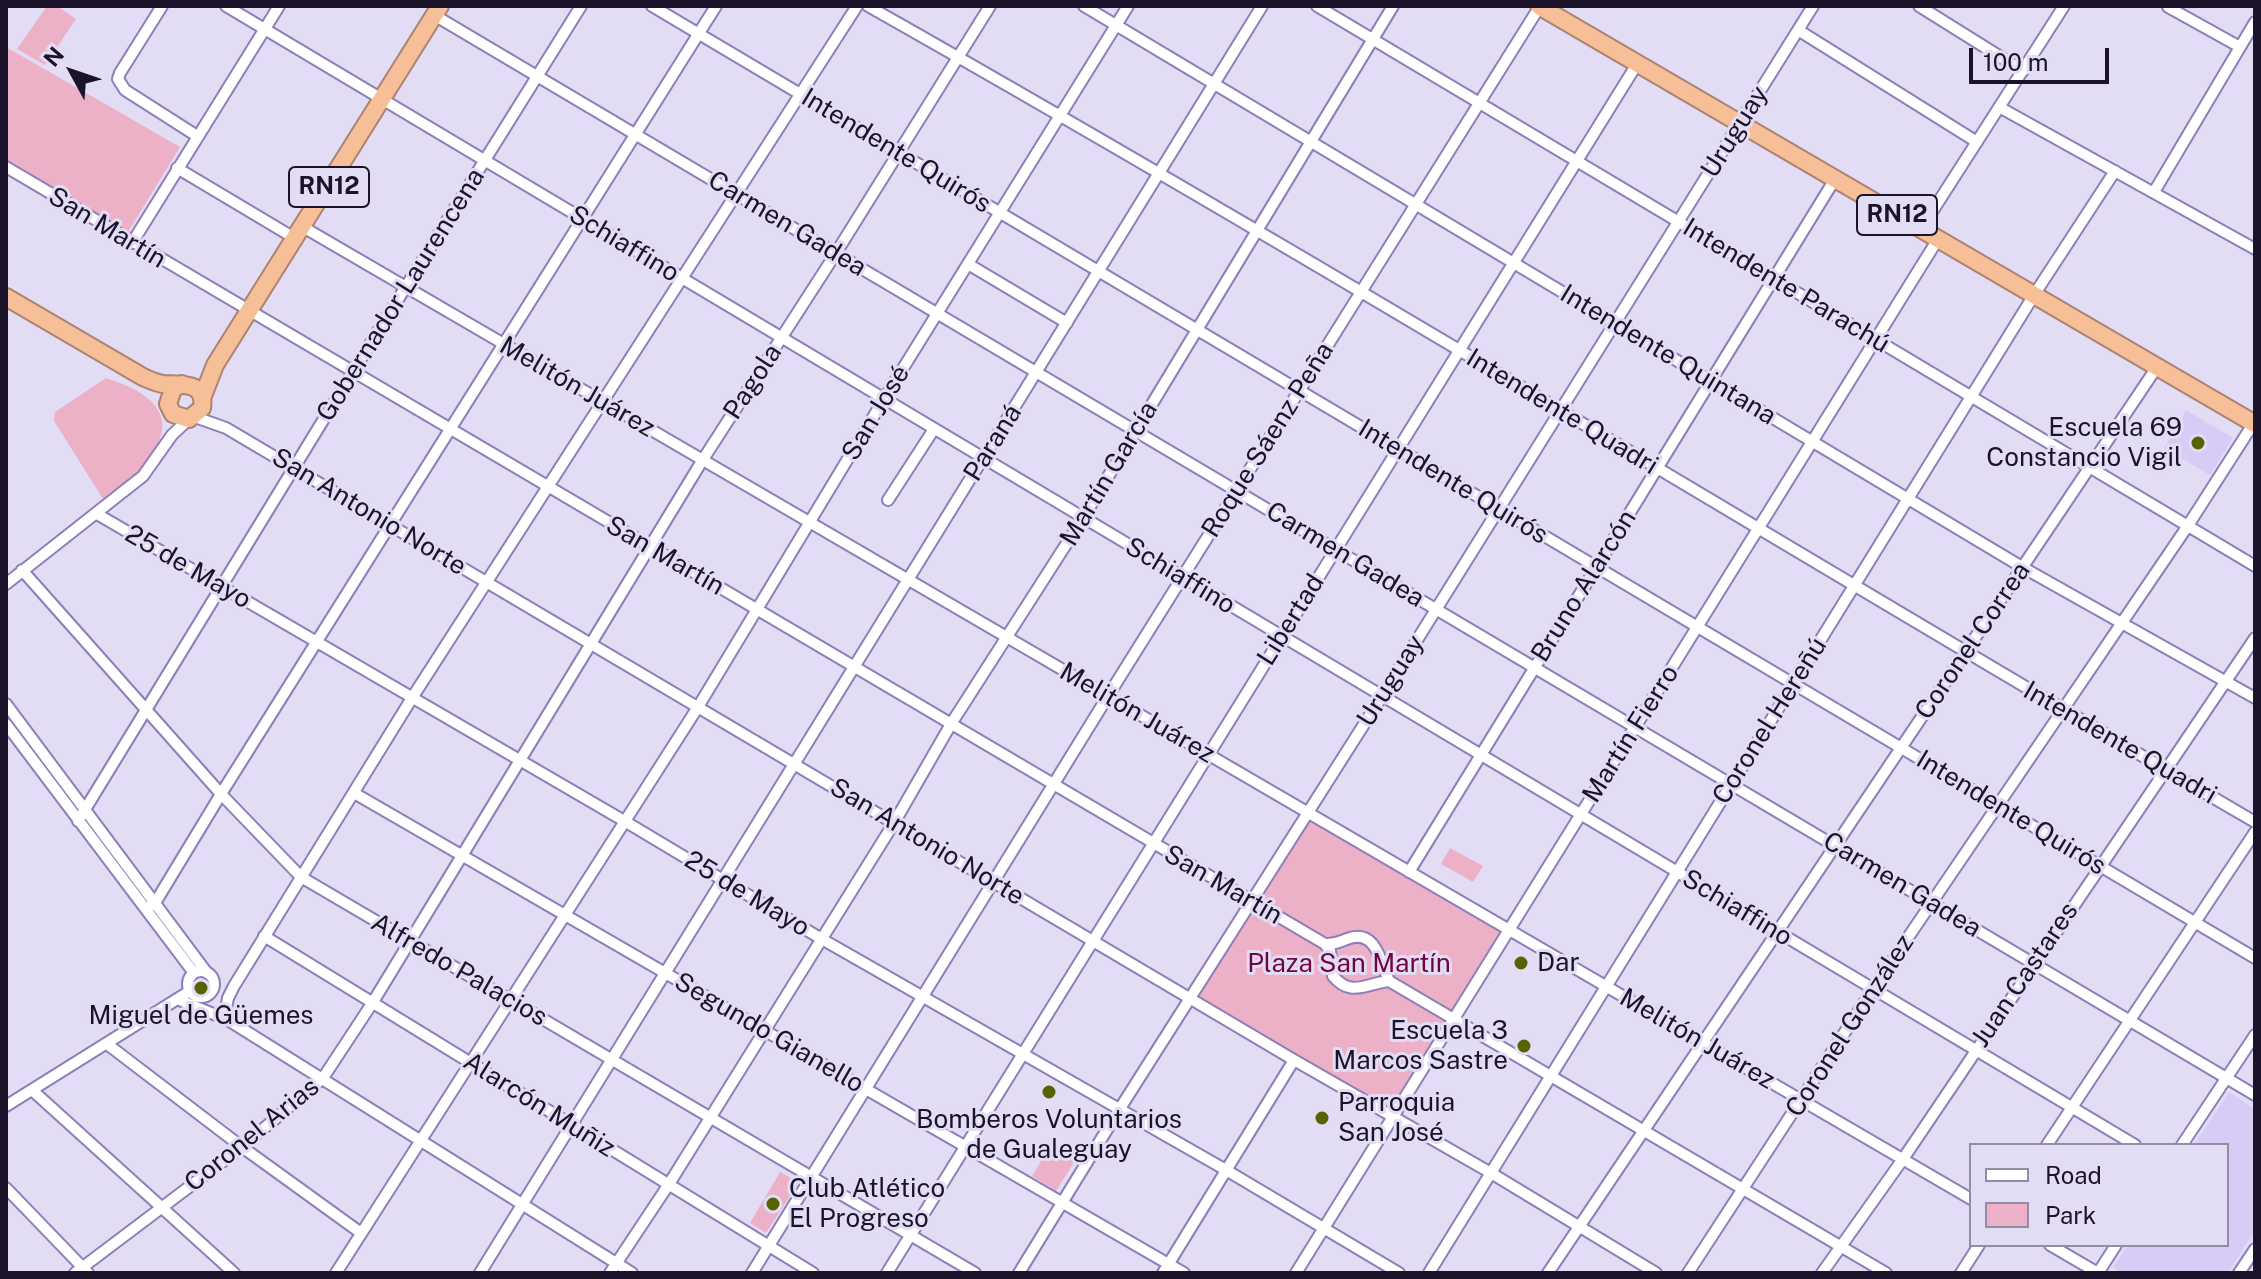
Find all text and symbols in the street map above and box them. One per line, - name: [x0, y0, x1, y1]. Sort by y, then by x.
- north arrow: [32, 32, 112, 112]
- scale bar: [1973, 32, 2113, 82]
- text: N: [38, 42, 69, 72]
- text: 100 m: [1983, 48, 2049, 76]
- street label: Uruguay: [1695, 80, 1775, 184]
- street label: Intendente Quirós: [795, 82, 997, 220]
- street label: Gobernador Laurencena: [310, 163, 492, 427]
- street label: Carmen Gadea: [702, 165, 872, 283]
- road number: RN12: [289, 167, 369, 207]
- street label: San Martín: [43, 181, 171, 275]
- road number: RN12: [1857, 195, 1937, 235]
- street label: Schiaffino: [563, 199, 685, 289]
- street label: Intendente Parachú: [1677, 212, 1895, 360]
- street label: Intendente Quintana: [1554, 278, 1782, 432]
- street label: Melitón Juárez: [494, 330, 660, 444]
- street label: Roque Sáenz Peña: [1195, 337, 1341, 543]
- street label: Pagola: [717, 339, 789, 425]
- street label: Intendente Quadri: [1461, 342, 1663, 482]
- street label: San José: [835, 360, 917, 466]
- street label: Martín García: [1054, 396, 1164, 552]
- street label: Paraná: [957, 399, 1029, 487]
- place label: Escuela 69 Constancio Vigil: [1986, 412, 2182, 474]
- street label: Intendente Quirós: [1352, 413, 1554, 551]
- marker: Escuela 69 Constancio Vigil: [2189, 434, 2207, 452]
- street label: San Antonio Norte: [266, 442, 472, 582]
- street label: Carmen Gadea: [1260, 496, 1430, 614]
- street label: Bruno Alarcón: [1525, 504, 1643, 668]
- street label: San Martín: [600, 510, 730, 602]
- street label: 25 de Mayo: [119, 518, 257, 616]
- street label: Schiaffino: [1119, 531, 1241, 621]
- street label: Coronel Correa: [1909, 557, 2037, 725]
- street label: Libertad: [1251, 569, 1331, 671]
- street label: Uruguay: [1351, 629, 1431, 733]
- street label: Coronel Hereñú: [1706, 632, 1834, 810]
- street label: Melitón Juárez: [1054, 656, 1220, 770]
- street label: Martín Fierro: [1576, 659, 1686, 809]
- street label: Intendente Quadri: [2018, 675, 2222, 811]
- street label: Intendente Quirós: [1910, 744, 2112, 882]
- street label: San Antonio Norte: [824, 772, 1030, 912]
- street label: Carmen Gadea: [1817, 826, 1987, 944]
- street label: San Martín: [1158, 839, 1288, 931]
- street label: 25 de Mayo: [679, 845, 815, 943]
- street label: Schiaffino: [1676, 863, 1798, 953]
- street label: Juan Castares: [1965, 897, 2085, 1053]
- street label: Alfredo Palacios: [365, 907, 553, 1033]
- street label: Coronel González: [1779, 929, 1921, 1123]
- place label: Dar: [1537, 947, 1580, 979]
- park label: Plaza San Martín: [1247, 948, 1451, 980]
- marker: Dar: [1512, 954, 1530, 972]
- street label: Segundo Gianello: [669, 966, 869, 1100]
- marker: Miguel de Güemes: [192, 979, 210, 997]
- street label: Melitón Juárez: [1614, 982, 1780, 1096]
- place label: Miguel de Güemes: [89, 1000, 313, 1032]
- place label: Escuela 3 Marcos Sastre: [1333, 1015, 1508, 1076]
- marker: Escuela 3 Marcos Sastre: [1515, 1037, 1533, 1055]
- street label: Alarcón Muñiz: [457, 1046, 621, 1164]
- street label: Coronel Arias: [179, 1071, 325, 1199]
- marker: Bomberos Voluntarios de Gualeguay: [1040, 1083, 1058, 1101]
- place label: Parroquia San José: [1338, 1087, 1455, 1148]
- place label: Bomberos Voluntarios de Gualeguay: [916, 1104, 1182, 1166]
- marker: Parroquia San José: [1313, 1109, 1331, 1127]
- legend: [1969, 1143, 2229, 1247]
- text: Road: [2045, 1161, 2102, 1189]
- place label: Club Atlético El Progreso: [789, 1173, 945, 1234]
- marker: Club Atlético El Progreso: [764, 1195, 782, 1213]
- text: Park: [2045, 1201, 2096, 1229]

